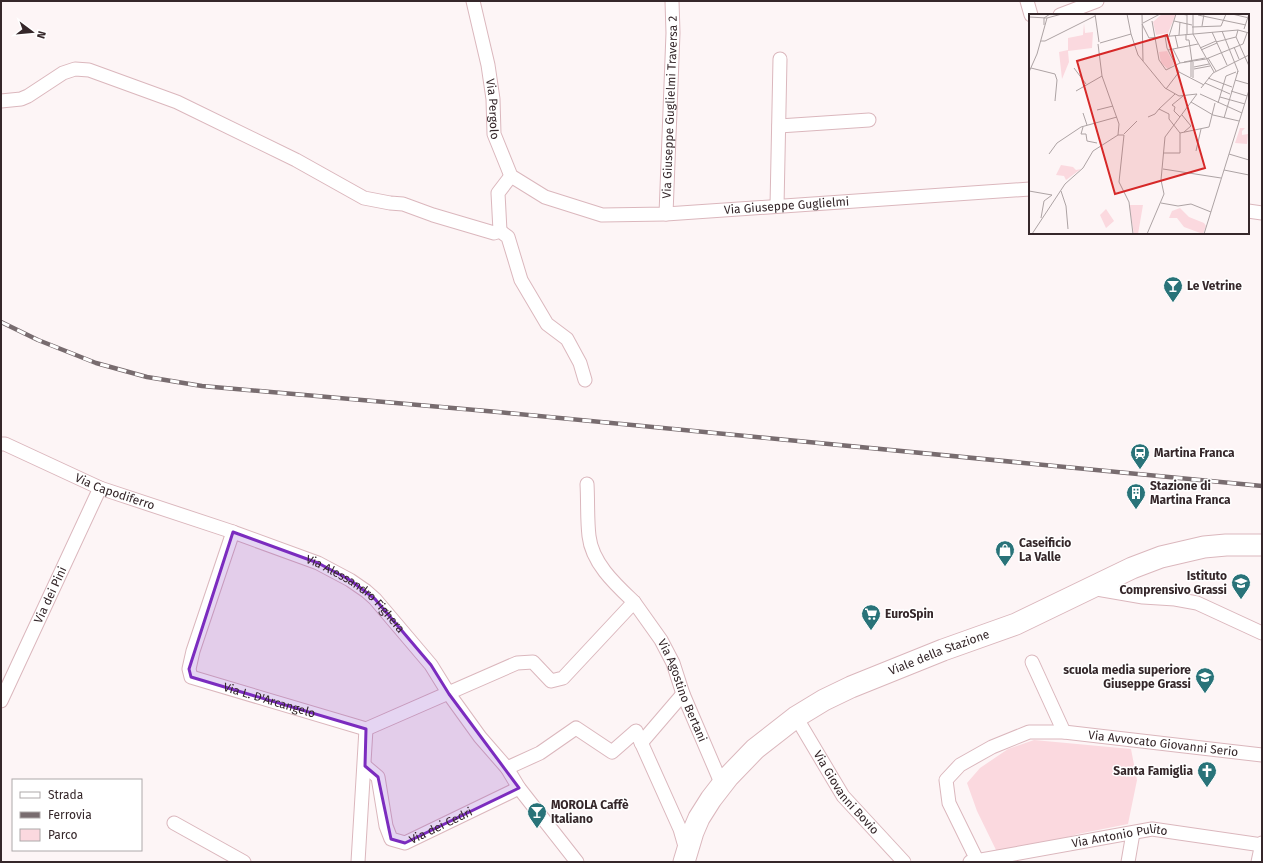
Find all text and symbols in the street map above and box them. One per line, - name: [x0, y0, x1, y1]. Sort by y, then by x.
- north arrow: [12, 12, 52, 52]
- inset map: [1029, 14, 1249, 234]
- street label: Via Giuseppe Guglielmi Traversa 2: [660, 15, 680, 199]
- text: N: [34, 29, 48, 40]
- street label: Via Pergolo: [483, 78, 503, 142]
- street label: Via Giuseppe Guglielmi: [724, 194, 850, 217]
- bar icon: Le Vetrine: [1162, 275, 1184, 303]
- place label: Le Vetrine: [1187, 279, 1242, 293]
- station icon: Martina Franca: [1129, 442, 1151, 470]
- place label: Martina Franca: [1154, 446, 1235, 460]
- street label: Via Capodiferro: [73, 470, 157, 513]
- place label: Stazione di Martina Franca: [1150, 479, 1231, 507]
- building icon: Stazione di Martina Franca: [1125, 482, 1147, 510]
- place label: Caseificio La Valle: [1019, 536, 1071, 564]
- shop icon: Caseificio La Valle: [994, 539, 1016, 567]
- street label: Via Alessandro Fighera: [304, 552, 408, 636]
- street label: Via dei Pini: [31, 564, 70, 625]
- place label: Istituto Comprensivo Grassi: [1119, 569, 1227, 597]
- school or university icon: Istituto Comprensivo Grassi: [1230, 572, 1252, 600]
- supermarket icon: EuroSpin: [860, 603, 882, 631]
- place label: EuroSpin: [885, 607, 934, 621]
- street label: Viale della Stazione: [887, 627, 991, 678]
- street label: Via Agostino Bertani: [655, 637, 710, 744]
- place label: scuola media superiore Giuseppe Grassi: [1063, 663, 1191, 691]
- school or university icon: scuola media superiore Giuseppe Grassi: [1194, 666, 1216, 694]
- street label: Via L. D'Arcangelo: [222, 680, 317, 721]
- street label: Via Avvocato Giovanni Serio: [1087, 728, 1239, 759]
- street label: Via Giovanni Bovio: [811, 748, 882, 837]
- church icon: Santa Famiglia: [1196, 760, 1218, 788]
- place label: Santa Famiglia: [1113, 764, 1193, 778]
- legend: [12, 779, 142, 851]
- text: Strada: [48, 788, 83, 802]
- place label: MOROLA Caffè Italiano: [551, 798, 629, 826]
- bar icon: MOROLA Caffè Italiano: [526, 801, 548, 829]
- street label: Via dei Cedri: [407, 805, 475, 847]
- text: Ferrovia: [48, 808, 92, 822]
- street label: Via Antonio Pulito: [1070, 822, 1169, 850]
- text: Parco: [48, 828, 78, 842]

